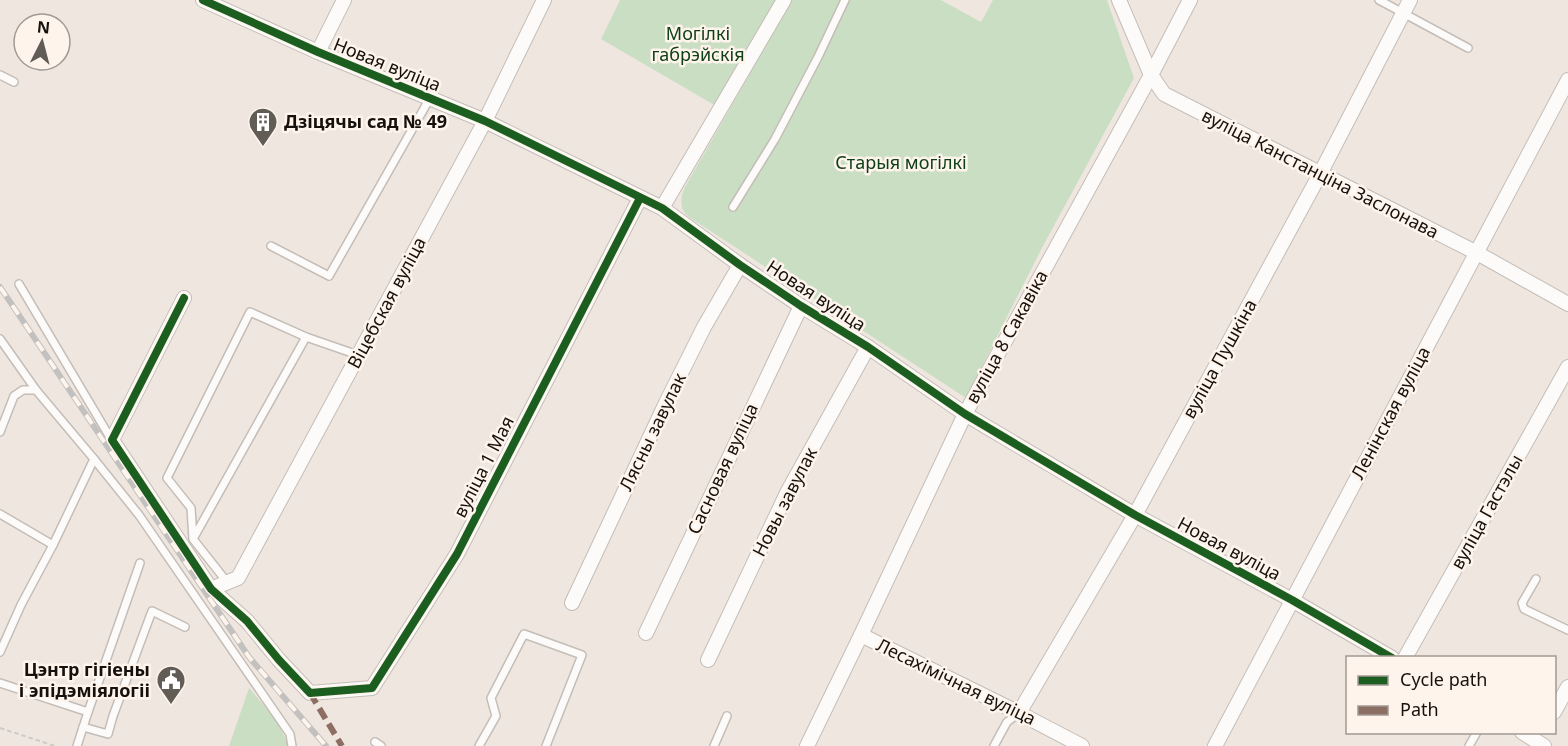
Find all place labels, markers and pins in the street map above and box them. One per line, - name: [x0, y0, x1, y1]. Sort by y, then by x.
- building icon: Дзіцячы сад № 49: [247, 106, 279, 148]
- place label: Дзіцячы сад № 49: [284, 109, 447, 133]
- place label: Цэнтр гігіены і эпідэміялогіі: [19, 657, 150, 702]
- public building icon: Цэнтр гігіены і эпідэміялогіі: [155, 664, 187, 706]

